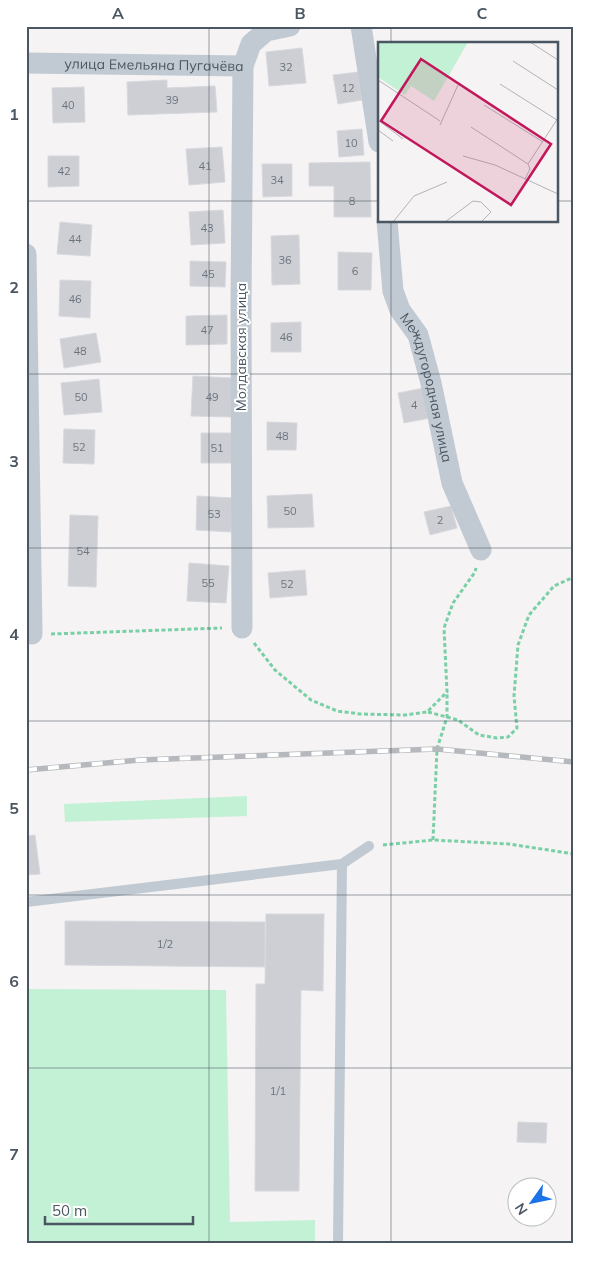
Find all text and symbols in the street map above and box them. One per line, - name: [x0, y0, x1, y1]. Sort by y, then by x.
- text: A: [112, 3, 124, 23]
- text: B: [294, 3, 306, 23]
- text: C: [477, 3, 488, 23]
- inset map: [378, 42, 558, 222]
- street label: улица Емельяна Пугачёва: [64, 55, 244, 75]
- house number: 32: [279, 60, 293, 74]
- house number: 12: [341, 81, 355, 95]
- house number: 39: [165, 93, 179, 107]
- house number: 40: [61, 98, 75, 112]
- text: 1: [9, 104, 19, 124]
- house number: 10: [344, 136, 358, 150]
- house number: 41: [198, 159, 212, 173]
- house number: 42: [57, 164, 71, 178]
- house number: 34: [270, 173, 284, 187]
- house number: 8: [349, 194, 356, 208]
- house number: 43: [200, 221, 214, 235]
- house number: 44: [68, 232, 82, 246]
- house number: 36: [278, 253, 292, 267]
- house number: 6: [352, 264, 359, 278]
- house number: 45: [201, 267, 215, 281]
- text: 2: [9, 277, 19, 297]
- street label: Молдавская улица: [232, 283, 250, 411]
- house number: 46: [68, 292, 82, 306]
- street label: Междугородная улица: [396, 309, 456, 464]
- house number: 47: [200, 323, 214, 337]
- house number: 46: [279, 330, 293, 344]
- house number: 48: [73, 344, 87, 358]
- house number: 50: [74, 390, 88, 404]
- house number: 49: [205, 390, 219, 404]
- house number: 4: [411, 398, 418, 412]
- house number: 48: [275, 429, 289, 443]
- house number: 52: [72, 440, 86, 454]
- house number: 51: [210, 441, 224, 455]
- text: 3: [9, 451, 19, 471]
- house number: 50: [283, 504, 297, 518]
- house number: 53: [207, 507, 221, 521]
- house number: 2: [437, 513, 444, 527]
- house number: 54: [76, 544, 90, 558]
- house number: 55: [201, 576, 215, 590]
- house number: 52: [280, 577, 294, 591]
- text: 4: [9, 624, 19, 644]
- text: 5: [9, 798, 19, 818]
- house number: 1/2: [157, 937, 174, 951]
- text: 6: [9, 971, 19, 991]
- house number: 1/1: [270, 1084, 286, 1098]
- text: 7: [9, 1144, 19, 1164]
- north arrow: [508, 1176, 558, 1226]
- scale bar: [45, 1194, 192, 1226]
- text: N: [511, 1200, 532, 1218]
- text: 50 m: [52, 1201, 87, 1220]

